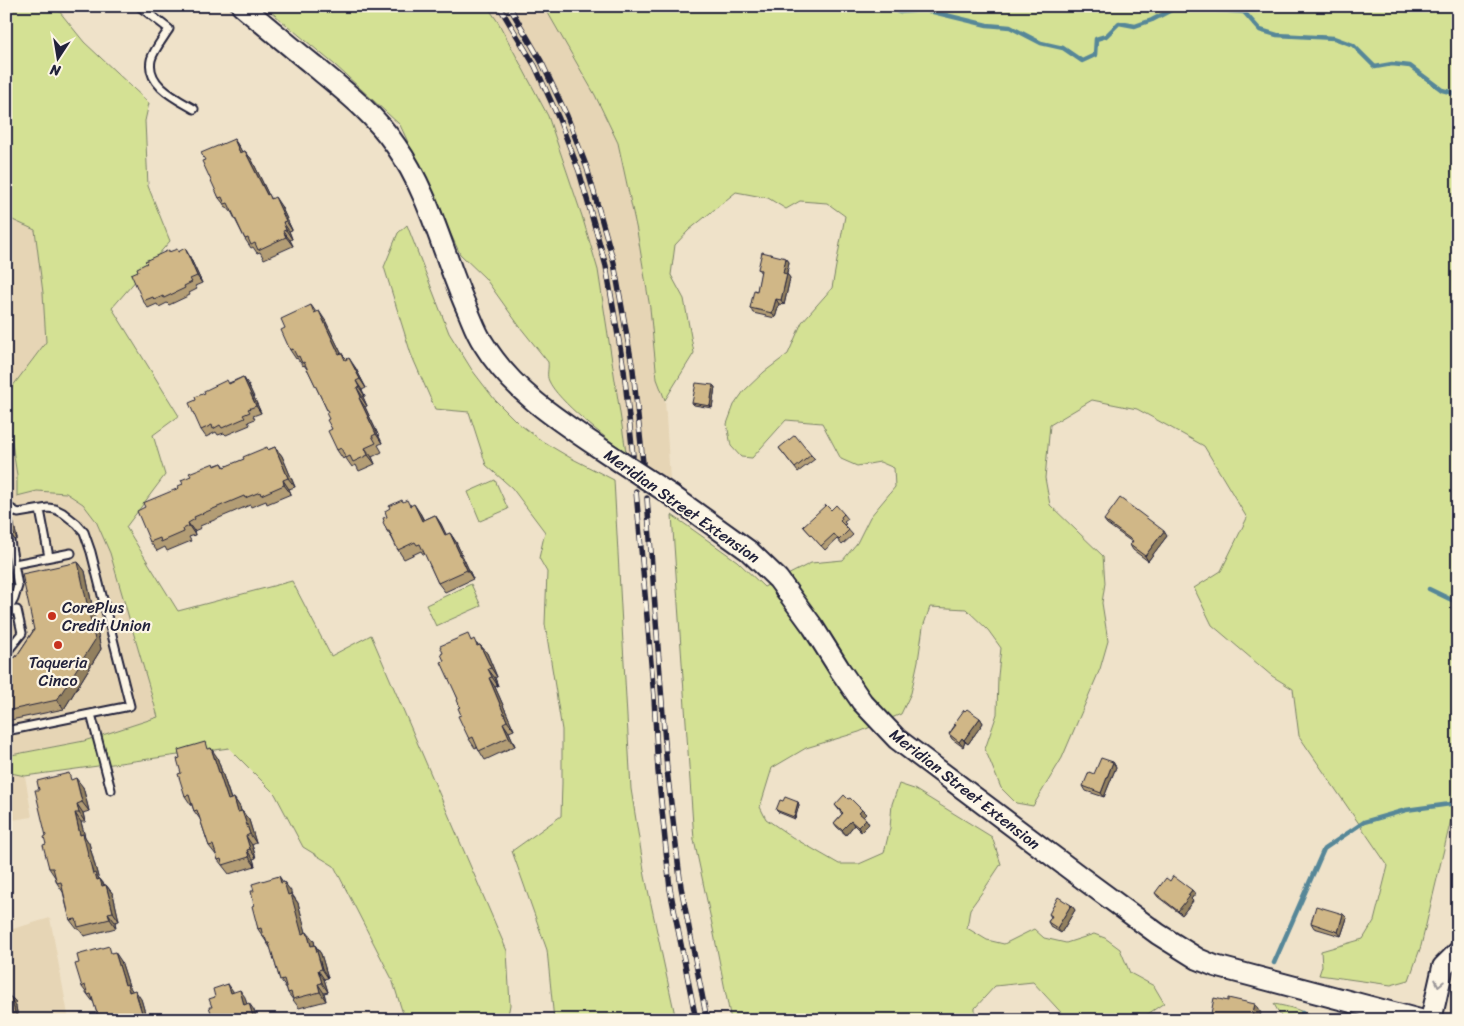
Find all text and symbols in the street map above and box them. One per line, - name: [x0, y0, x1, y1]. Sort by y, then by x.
- north arrow: [32, 32, 82, 82]
- text: N: [48, 57, 64, 84]
- street label: Meridian Street Extension: [598, 441, 767, 571]
- place label: CorePlus Credit Union: [62, 593, 151, 640]
- marker: CorePlus Credit Union: [46, 610, 58, 622]
- marker: Taqueria Cinco: [52, 639, 64, 651]
- place label: Taqueria Cinco: [29, 648, 88, 695]
- street label: Meridian Street Extension: [883, 720, 1047, 858]
- one-way arrow: [1435, 979, 1445, 988]

